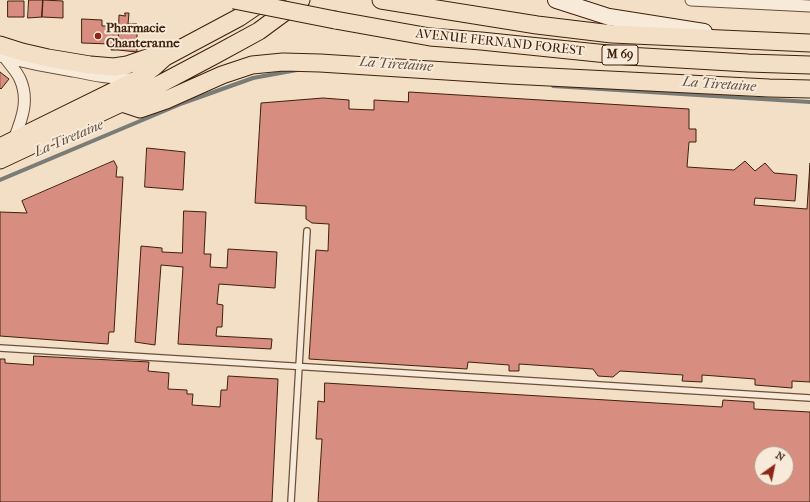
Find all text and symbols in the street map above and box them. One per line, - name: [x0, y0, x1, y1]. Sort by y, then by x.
- place label: Pharmacie Chanteranne: [106, 21, 180, 52]
- street label: AVENUE FERNAND FOREST: [415, 26, 585, 60]
- marker: Pharmacie Chanteranne: [93, 31, 103, 41]
- road number: M 69: [602, 45, 638, 65]
- water label: La Tiretaine: [359, 54, 433, 76]
- water label: La Tiretaine: [682, 74, 756, 96]
- water label: La Tiretaine: [32, 117, 106, 161]
- north arrow: [754, 446, 794, 486]
- text: N: [773, 449, 787, 464]

